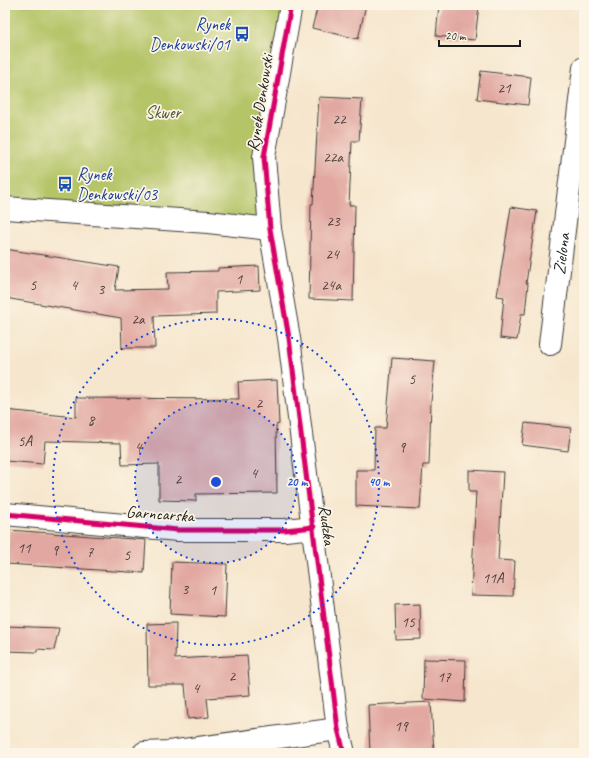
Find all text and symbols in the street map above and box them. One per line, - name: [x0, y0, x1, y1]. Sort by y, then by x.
- place label: Rynek Denkowski/01: [150, 14, 232, 55]
- scale bar: [439, 22, 520, 48]
- bus stop icon: Rynek Denkowski/01: [233, 25, 251, 43]
- text: 20 m: [445, 28, 467, 44]
- street label: Rynek Denkowski: [242, 51, 278, 153]
- house number: 21: [497, 79, 512, 98]
- park label: Skwer: [145, 102, 182, 123]
- house number: 22: [332, 110, 347, 129]
- house number: 22a: [323, 148, 344, 167]
- place label: Rynek Denkowski/03: [77, 164, 159, 205]
- bus stop icon: Rynek Denkowski/03: [56, 175, 74, 193]
- house number: 23: [326, 212, 341, 231]
- street label: Zielona: [548, 230, 574, 276]
- house number: 24: [325, 245, 340, 264]
- house number: 1: [236, 270, 244, 289]
- house number: 5: [30, 276, 38, 295]
- house number: 4: [71, 276, 79, 295]
- house number: 24a: [321, 276, 342, 295]
- house number: 3: [98, 280, 106, 299]
- house number: 2a: [131, 310, 146, 329]
- house number: 5: [409, 370, 417, 389]
- house number: 2: [256, 394, 264, 413]
- house number: 8: [88, 411, 96, 430]
- house number: 5A: [18, 432, 34, 451]
- house number: 4: [135, 438, 143, 457]
- house number: 9: [399, 438, 407, 457]
- house number: 4: [251, 464, 259, 483]
- house number: 2: [175, 470, 183, 489]
- text: 20 m: [287, 474, 308, 490]
- text: 40 m: [369, 474, 390, 490]
- centre of rings: [209, 475, 223, 489]
- street label: Garncarska: [125, 501, 197, 527]
- street label: Rudzka: [314, 504, 340, 547]
- house number: 11: [17, 539, 32, 558]
- house number: 9: [52, 541, 60, 560]
- house number: 7: [87, 543, 95, 562]
- house number: 5: [124, 546, 132, 565]
- house number: 11A: [482, 569, 505, 588]
- house number: 3: [182, 580, 190, 599]
- house number: 1: [210, 581, 218, 600]
- house number: 15: [401, 613, 416, 632]
- house number: 2: [229, 667, 237, 686]
- house number: 17: [437, 668, 452, 687]
- house number: 4: [193, 679, 201, 698]
- house number: 19: [394, 717, 409, 736]

